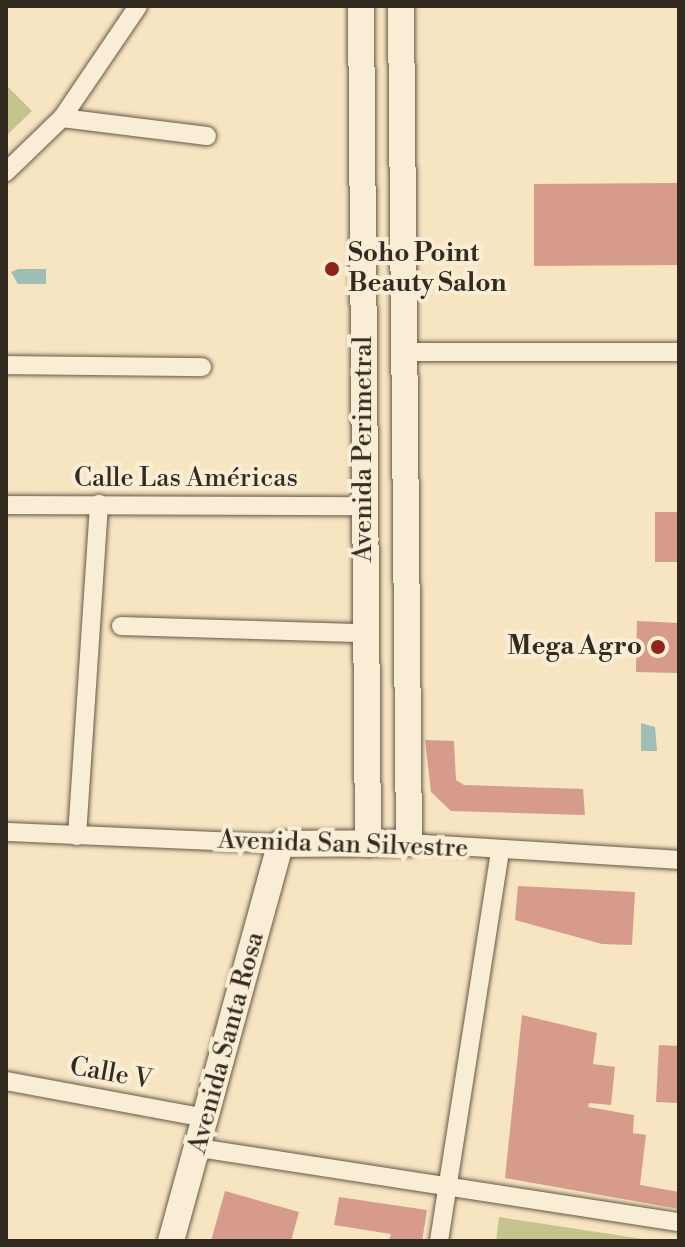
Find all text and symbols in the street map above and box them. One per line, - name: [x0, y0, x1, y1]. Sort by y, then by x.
- place label: Soho Point Beauty Salon: [348, 238, 507, 300]
- marker: Soho Point Beauty Salon: [323, 260, 341, 278]
- street label: Avenida Perimetral: [348, 336, 380, 562]
- street label: Calle Las Américas: [74, 463, 298, 495]
- place label: Mega Agro: [507, 631, 642, 663]
- marker: Mega Agro: [649, 638, 667, 656]
- street label: Avenida San Silvestre: [217, 825, 469, 865]
- street label: Avenida Santa Rosa: [182, 929, 272, 1157]
- street label: Calle V: [67, 1051, 155, 1097]

